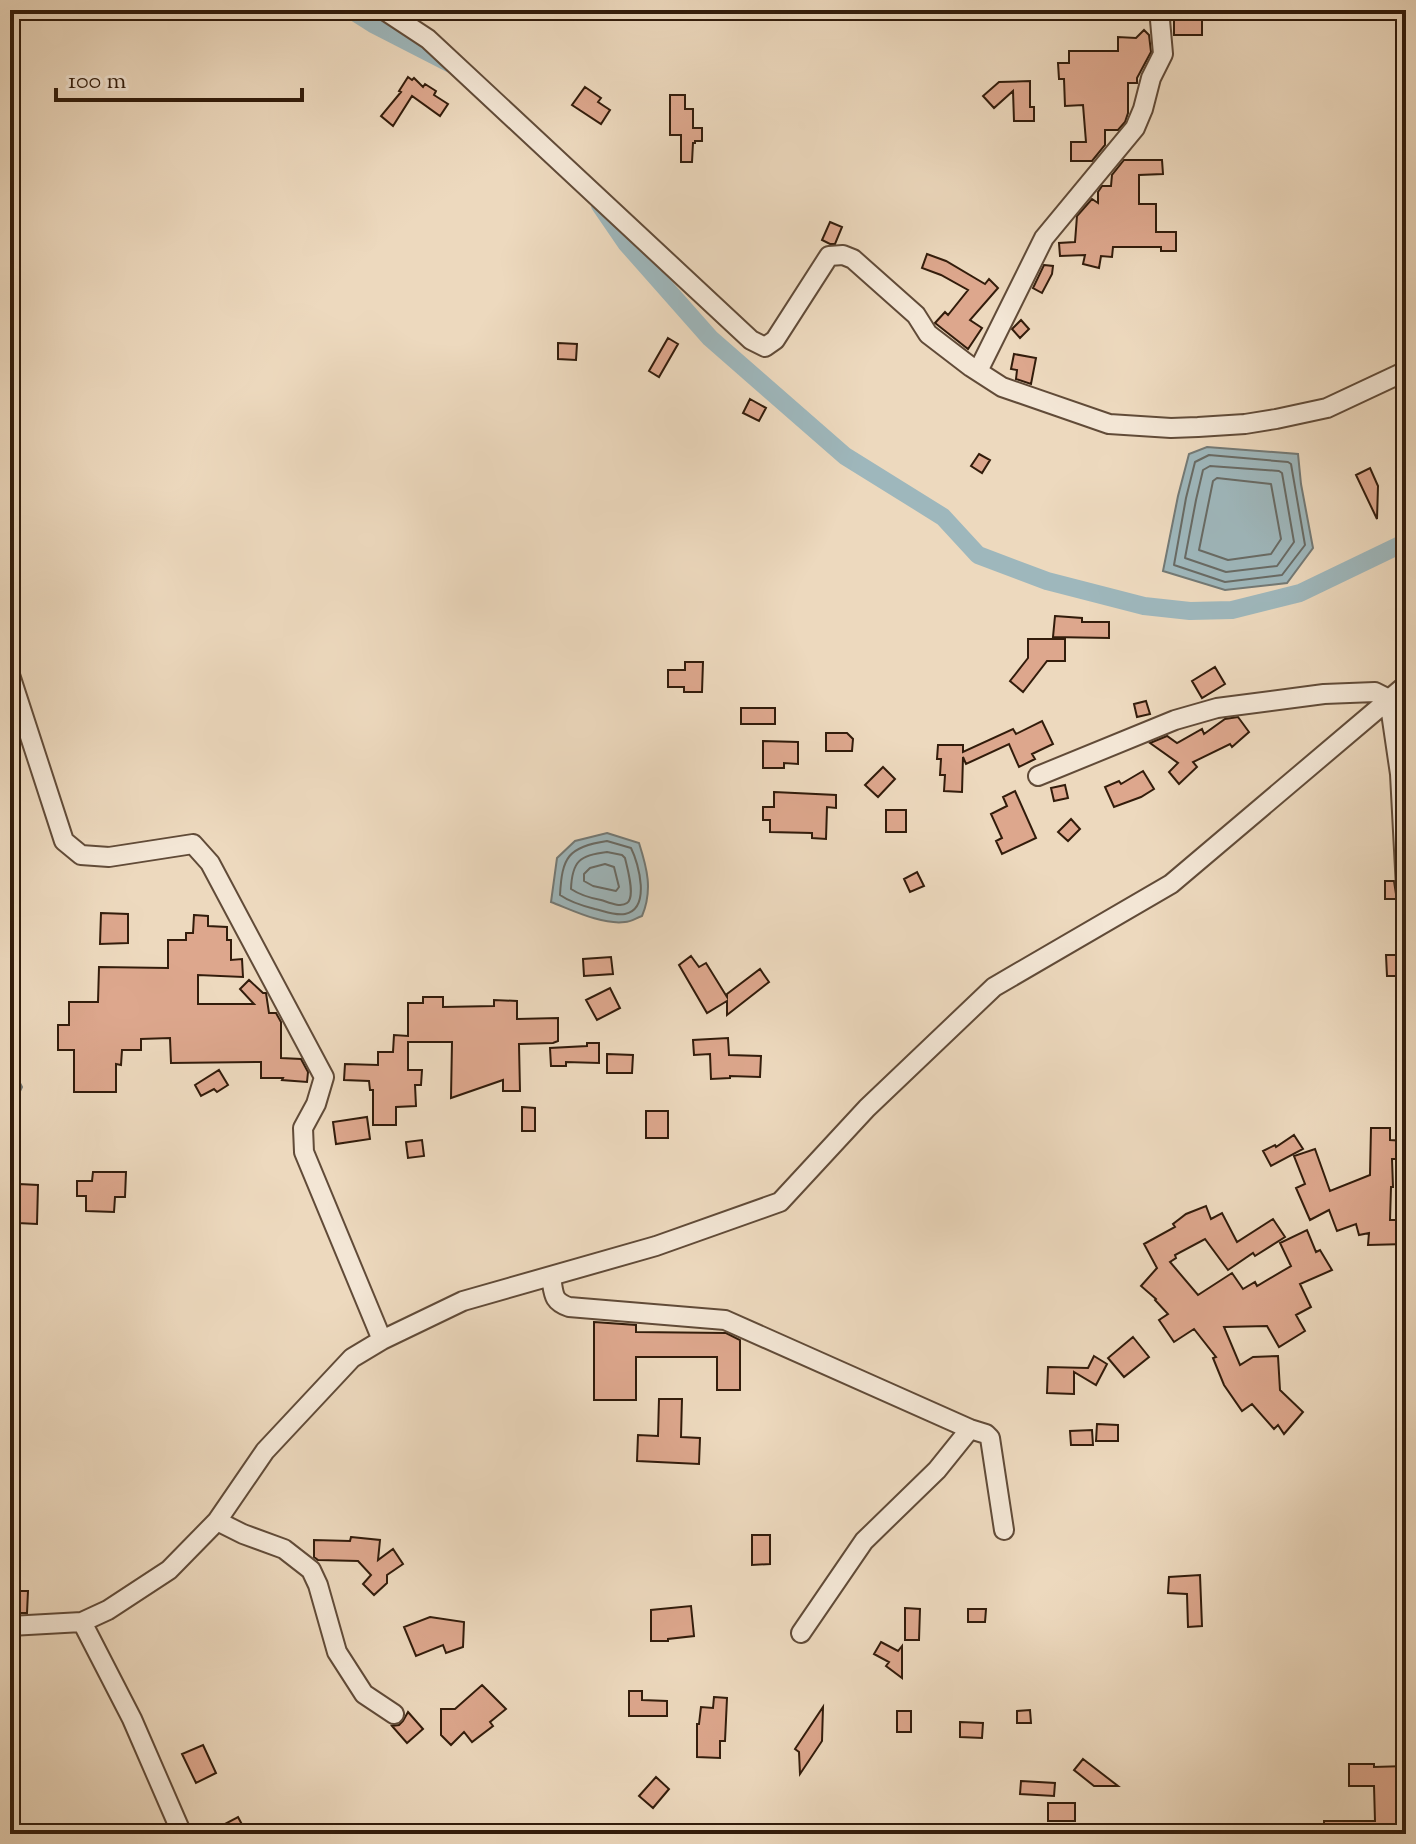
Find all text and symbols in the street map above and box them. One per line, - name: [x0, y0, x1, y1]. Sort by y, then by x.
- scale bar: [56, 52, 302, 102]
- text: 100 m: [68, 65, 126, 99]

